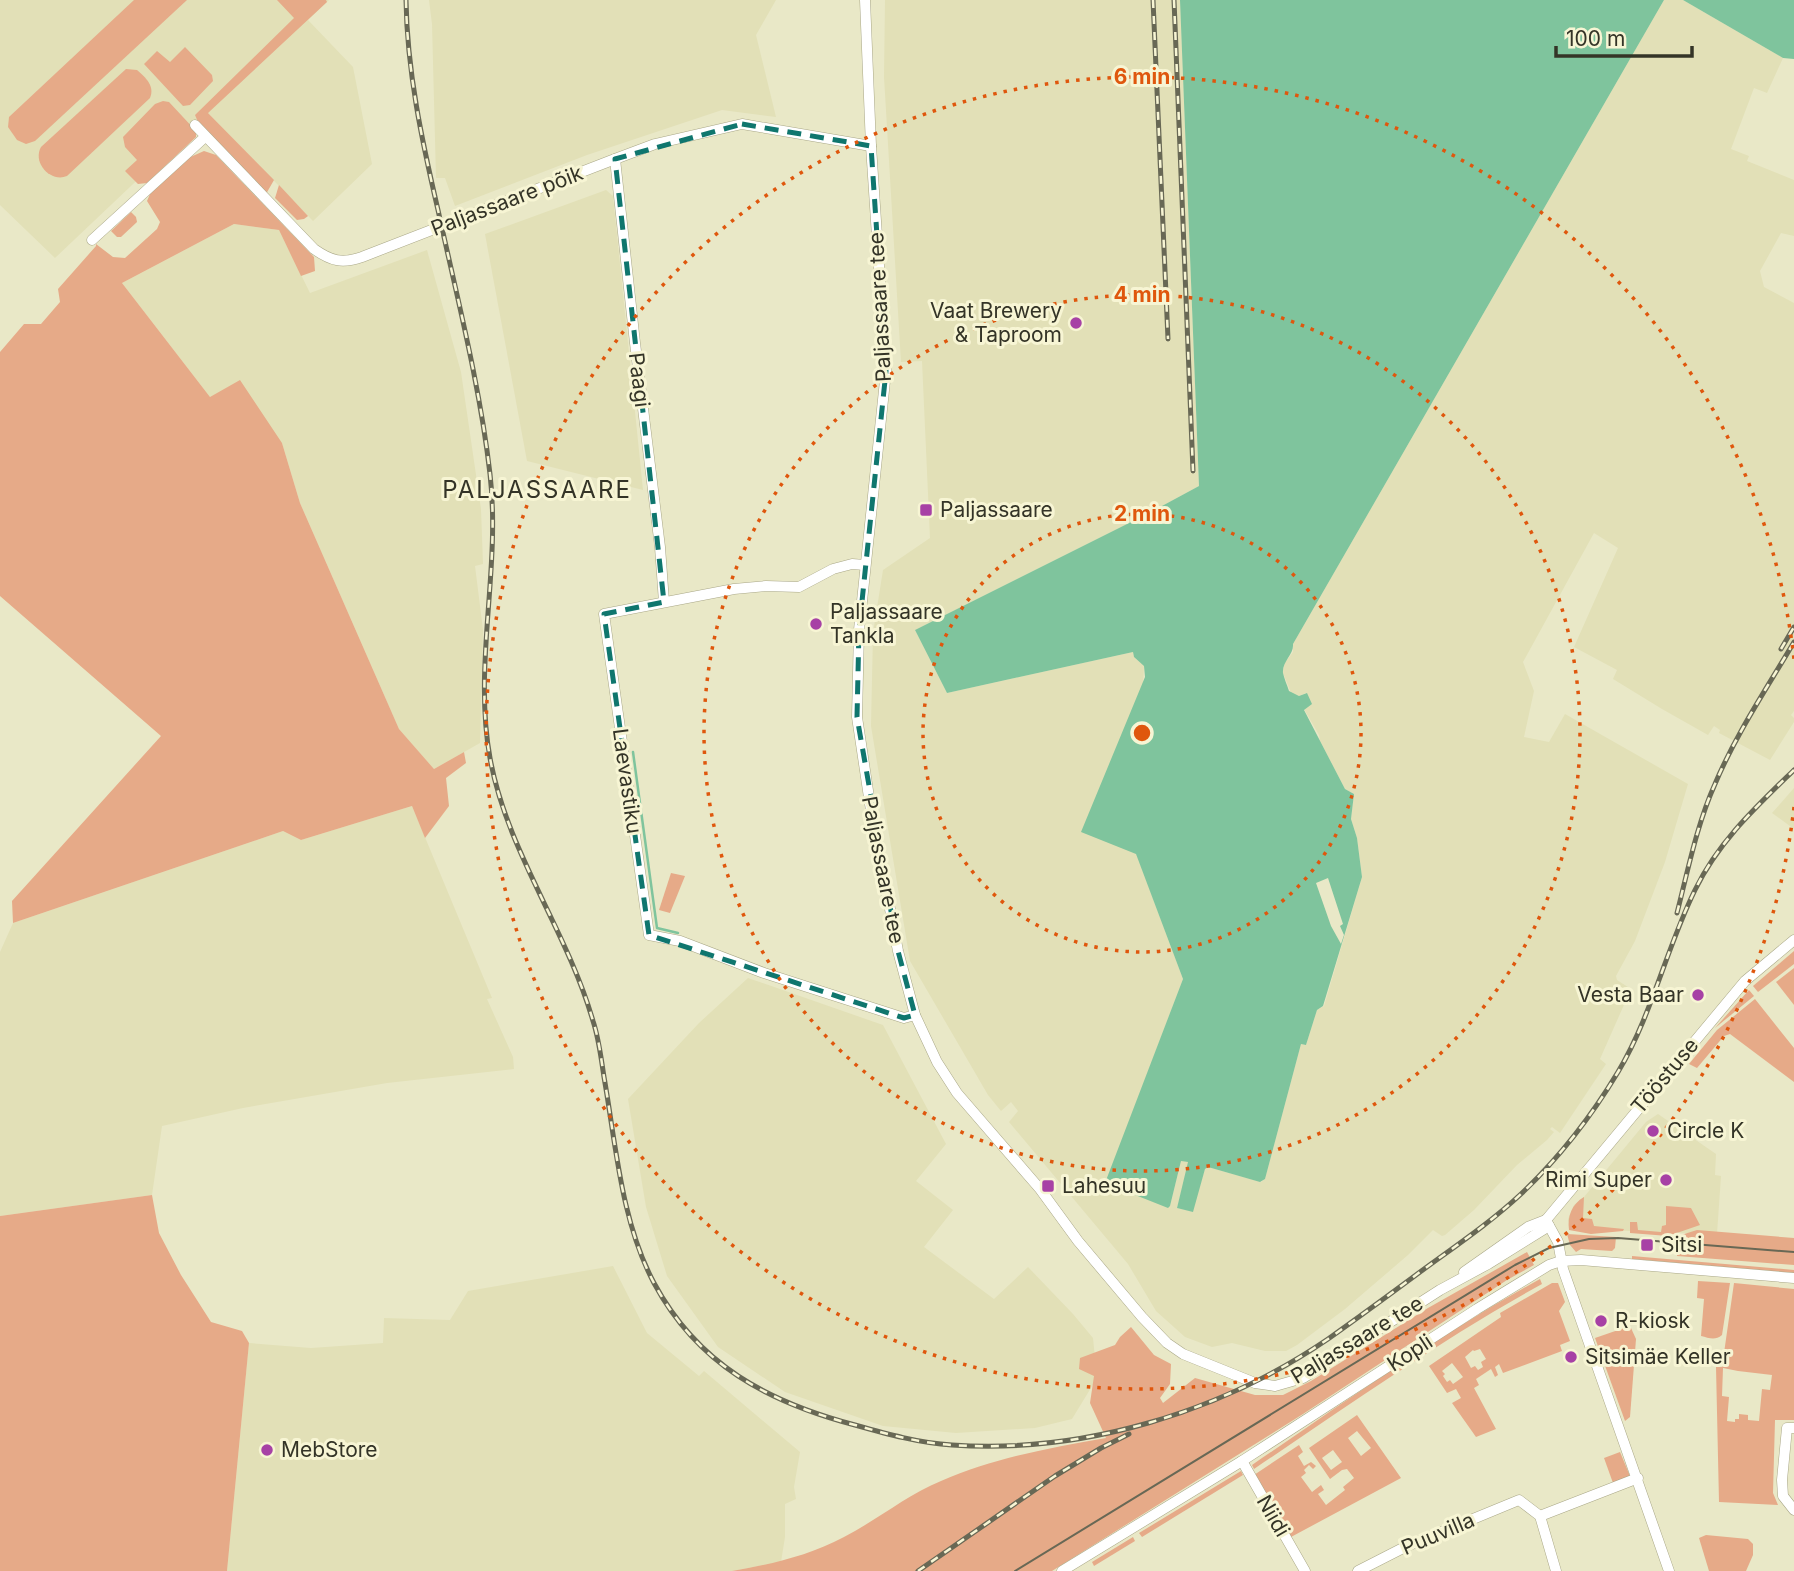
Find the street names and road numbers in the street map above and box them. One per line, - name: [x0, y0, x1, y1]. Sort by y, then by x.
- street label: Paljassaare põik: [427, 160, 587, 241]
- street label: Paljassaare tee: [863, 232, 896, 382]
- street label: Paagi: [624, 351, 655, 409]
- street label: Laevastiku: [608, 727, 647, 835]
- street label: Paljassaare tee: [857, 794, 910, 946]
- street label: Tööstuse: [1626, 1033, 1704, 1119]
- street label: Paljassaare tee: [1286, 1290, 1427, 1389]
- street label: Kopli: [1382, 1329, 1437, 1376]
- street label: Niidi: [1252, 1490, 1295, 1541]
- street label: Puuvilla: [1397, 1507, 1478, 1560]

